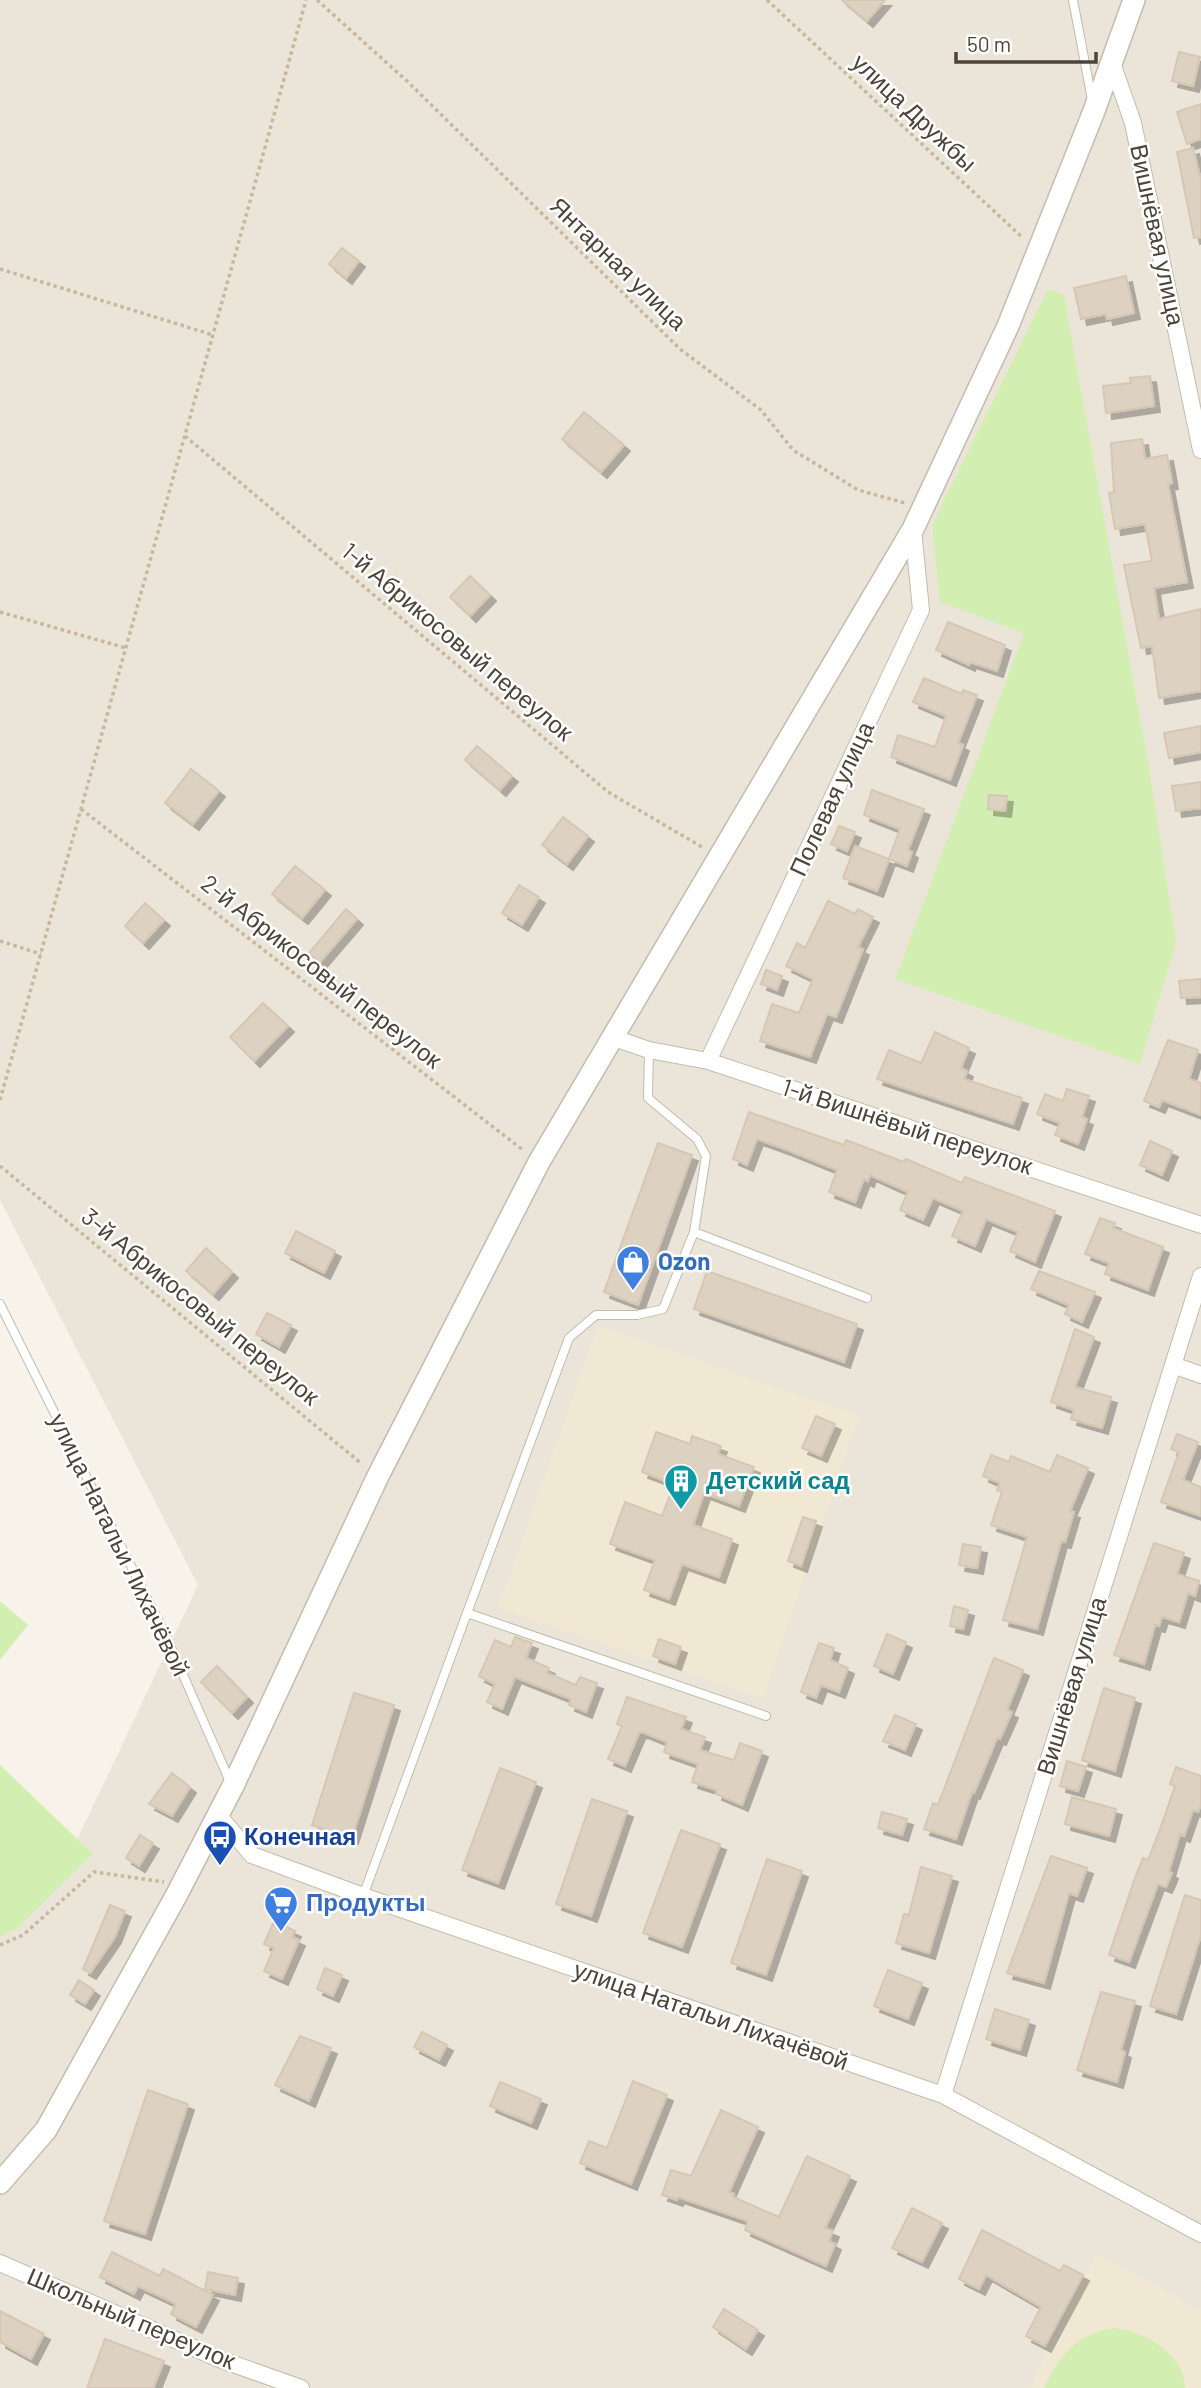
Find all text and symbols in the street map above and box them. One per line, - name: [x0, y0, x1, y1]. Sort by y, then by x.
- scale bar: [956, 21, 1096, 65]
- text: 50 m: [967, 31, 1011, 56]
- street label: улица Дружбы: [847, 47, 983, 177]
- street label: Вишнёвая улица: [1125, 141, 1192, 329]
- street label: Янтарная улица: [545, 191, 694, 336]
- street label: 1-й Абрикосовый переулок: [336, 536, 580, 746]
- street label: Полевая улица: [782, 716, 879, 880]
- street label: 2-й Абрикосовый переулок: [196, 868, 448, 1074]
- street label: 1-й Вишнёвый переулок: [778, 1071, 1037, 1180]
- street label: 3-й Абрикосовый переулок: [76, 1201, 326, 1411]
- shop icon: Ozon: [614, 1243, 652, 1292]
- place label: Ozon: [658, 1246, 710, 1275]
- street label: улица Натальи Лихачёвой: [44, 1408, 197, 1680]
- building icon: Детский сад: [662, 1462, 700, 1511]
- place label: Детский сад: [706, 1465, 850, 1494]
- street label: Вишнёвая улица: [1030, 1592, 1112, 1778]
- bus stop icon: Конечная: [201, 1818, 239, 1867]
- place label: Конечная: [244, 1821, 356, 1850]
- supermarket icon: Продукты: [262, 1884, 300, 1933]
- place label: Продукты: [306, 1887, 425, 1916]
- street label: улица Натальи Лихачёвой: [570, 1954, 853, 2075]
- street label: Школьный переулок: [23, 2261, 240, 2375]

